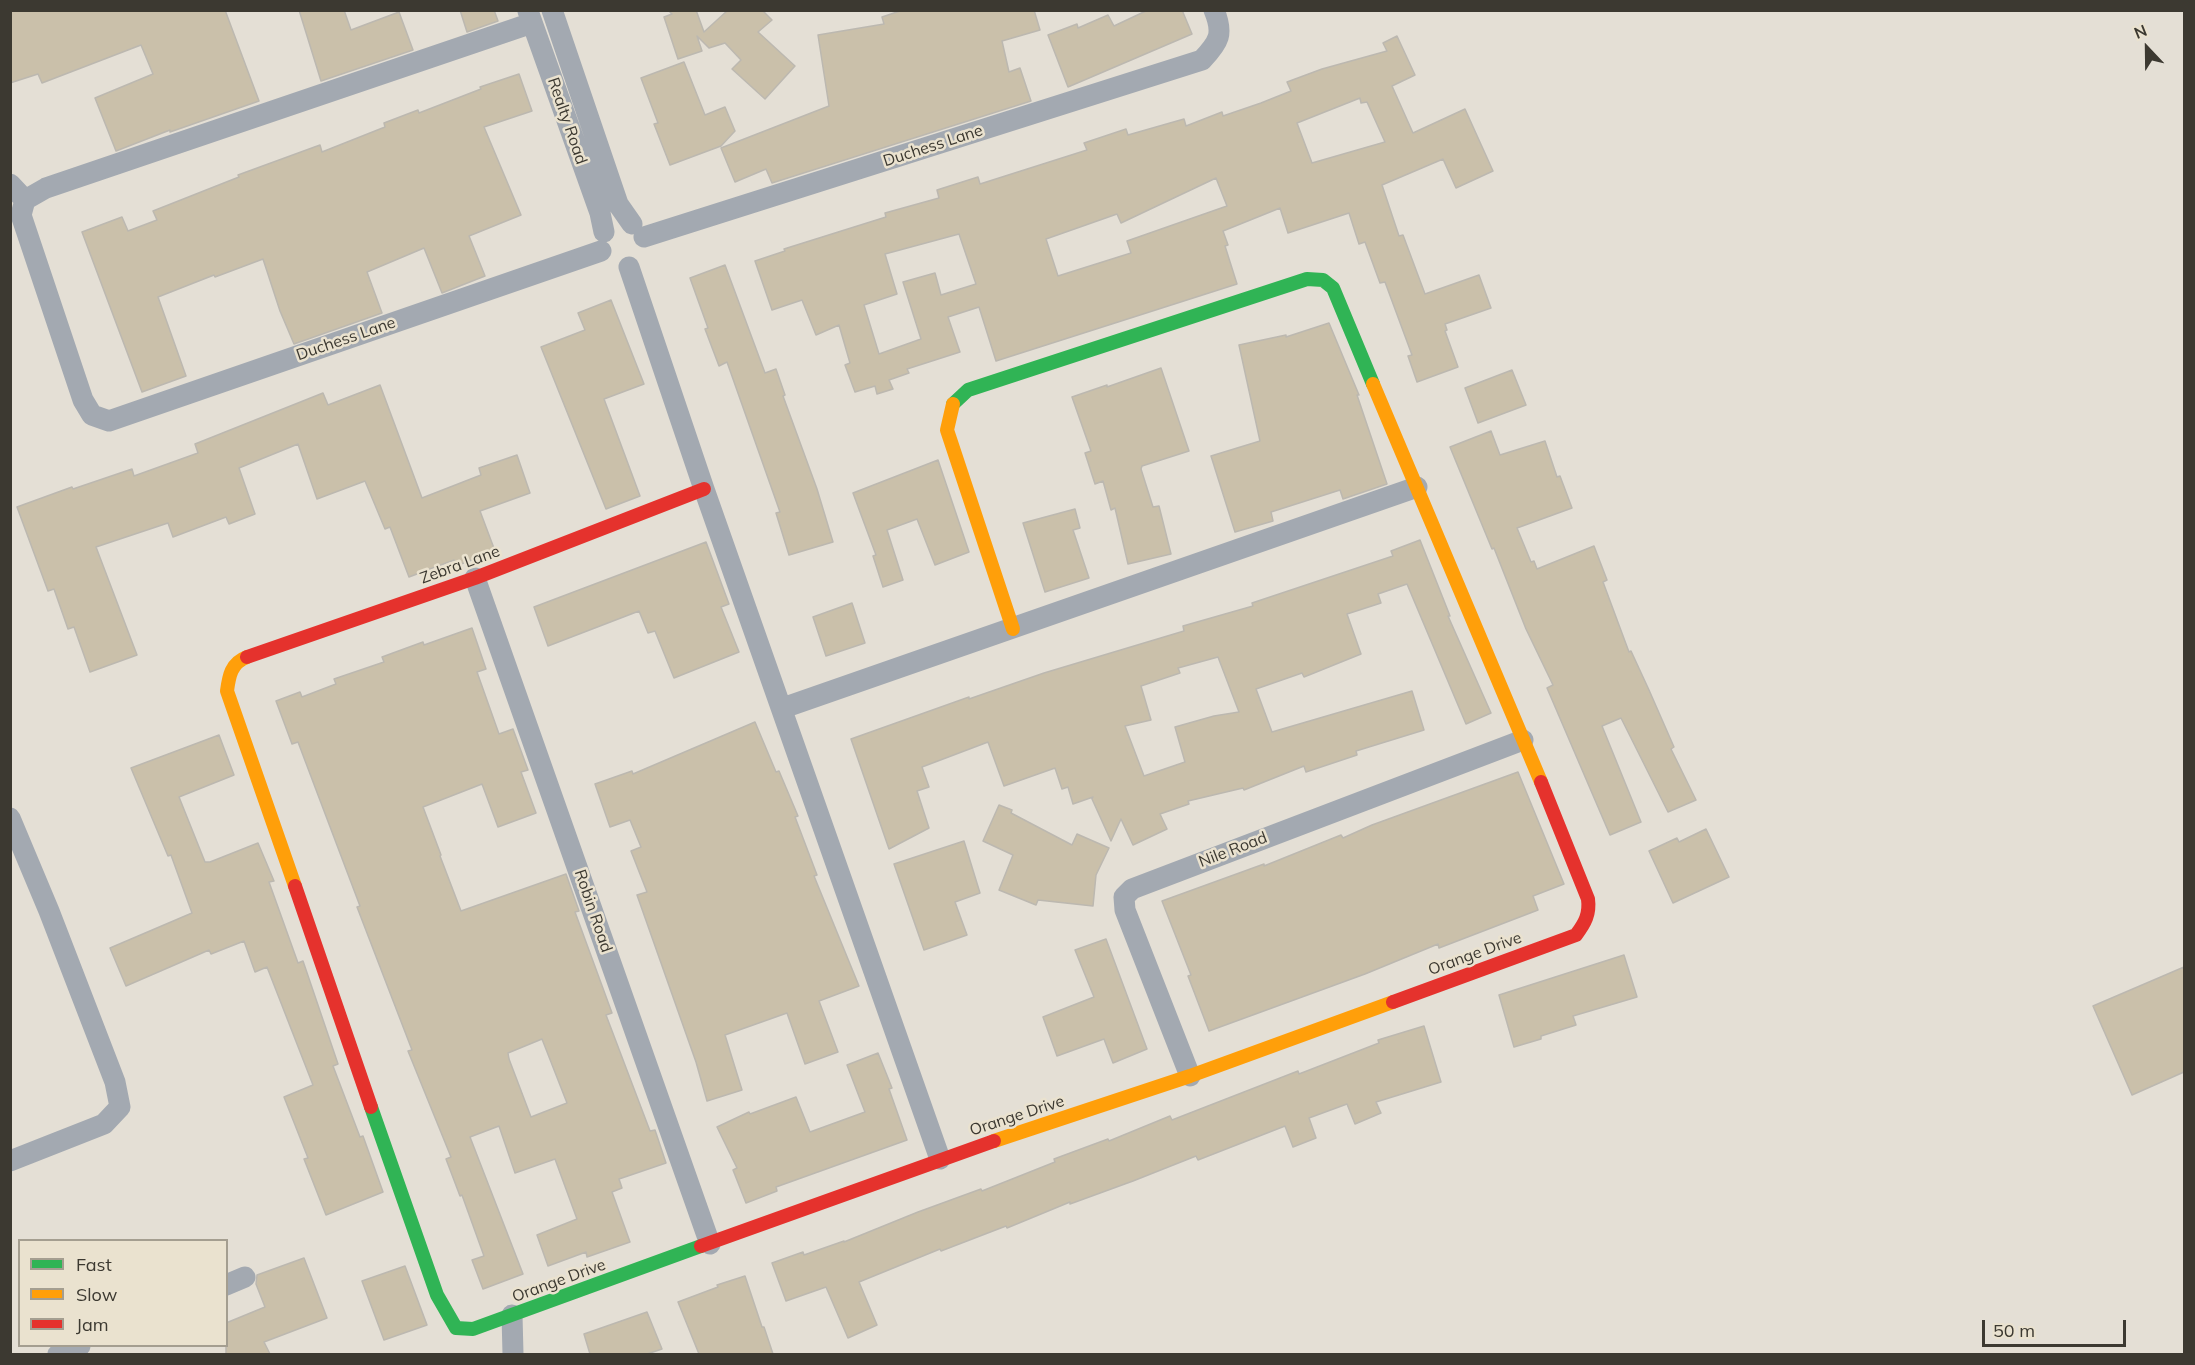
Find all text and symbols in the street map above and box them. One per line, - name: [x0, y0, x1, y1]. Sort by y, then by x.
- north arrow: [2117, 18, 2177, 78]
- text: N: [2131, 20, 2150, 43]
- street label: Realty Road: [543, 75, 591, 167]
- street label: Duchess Lane: [881, 121, 985, 171]
- street label: Duchess Lane: [294, 313, 398, 365]
- street label: Zebra Lane: [417, 542, 503, 588]
- street label: Nile Road: [1196, 828, 1270, 872]
- street label: Robin Road: [570, 867, 616, 955]
- street label: Orange Drive: [1426, 928, 1524, 980]
- street label: Orange Drive: [967, 1092, 1067, 1140]
- legend: [18, 1239, 228, 1347]
- text: Fast: [76, 1253, 112, 1276]
- street label: Orange Drive: [510, 1255, 608, 1307]
- text: Slow: [76, 1283, 117, 1306]
- scale bar: [1985, 1308, 2129, 1346]
- text: Jam: [76, 1313, 109, 1336]
- text: 50 m: [1993, 1319, 2035, 1342]

